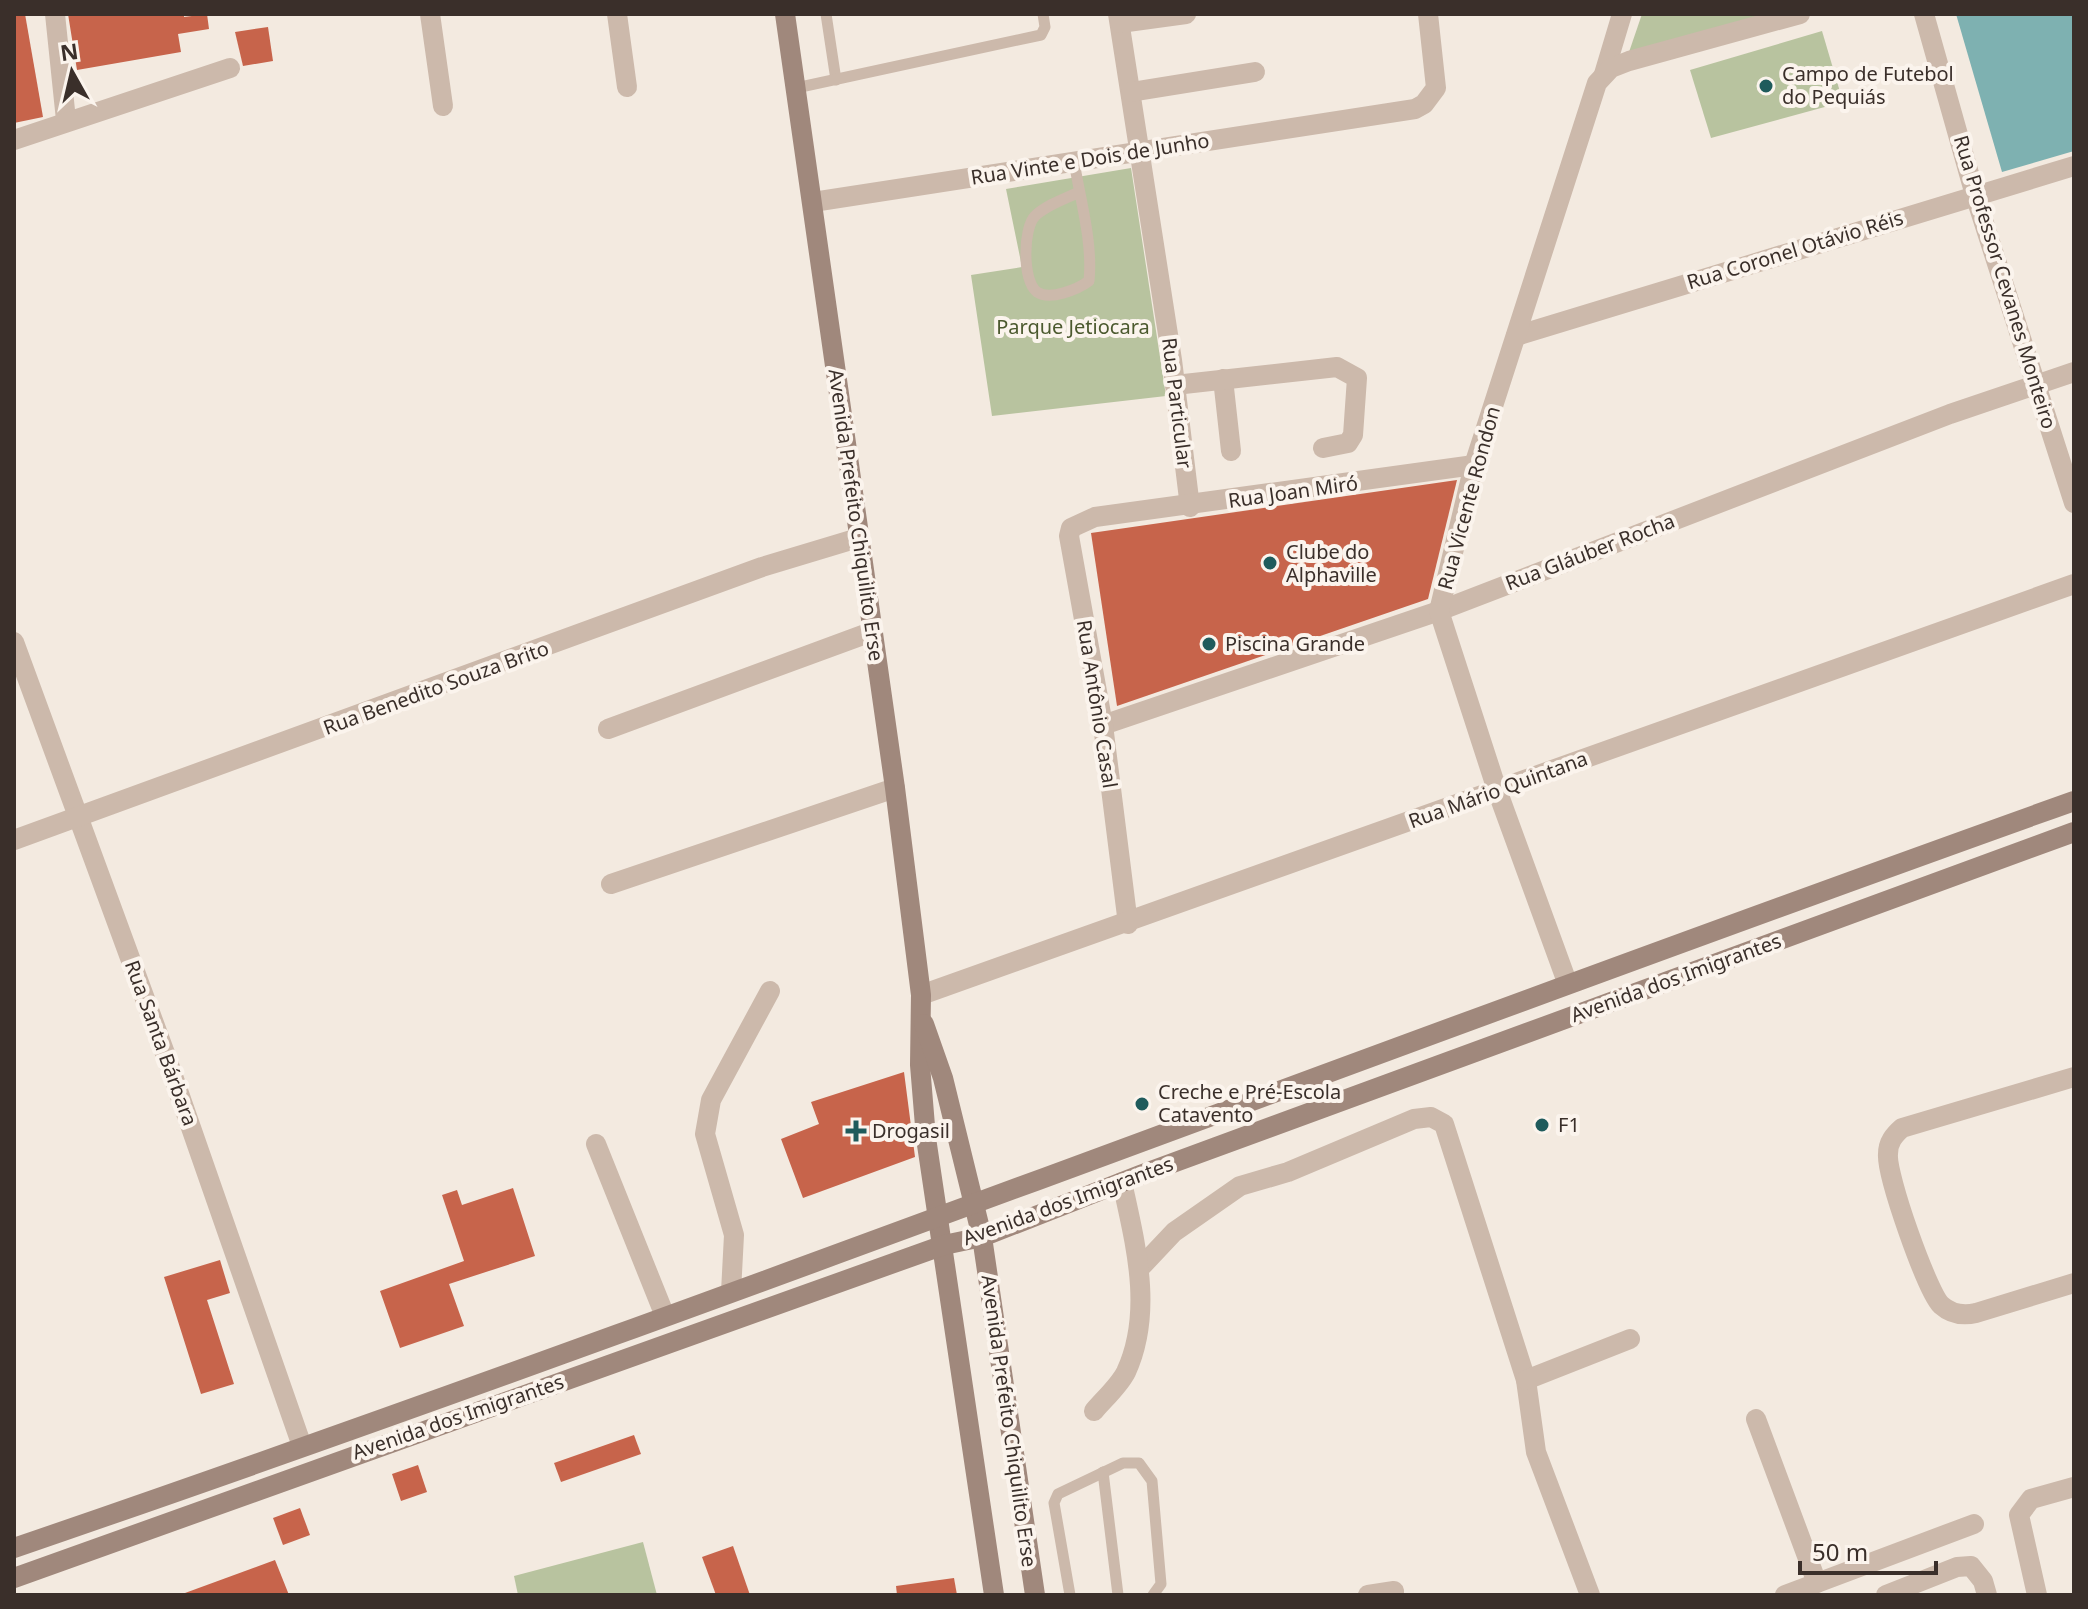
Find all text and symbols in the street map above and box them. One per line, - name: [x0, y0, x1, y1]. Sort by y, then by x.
- north arrow: [32, 32, 112, 112]
- text: N: [58, 35, 80, 67]
- place label: Campo de Futebol do Pequiás: [1782, 60, 1954, 110]
- marker: Campo de Futebol do Pequiás: [1757, 77, 1775, 95]
- street label: Rua Vinte e Dois de Junho: [969, 126, 1211, 191]
- street label: Rua Professor Cevanes Monteiro: [1948, 132, 2063, 432]
- street label: Rua Coronel Otávio Réis: [1683, 204, 1906, 295]
- park label: Parque Jetiocara: [996, 313, 1150, 340]
- street label: Rua Particular: [1156, 336, 1199, 470]
- street label: Avenida Prefeito Chiquilito Erse: [823, 367, 890, 663]
- street label: Rua Vicente Rondon: [1431, 403, 1506, 593]
- street label: Rua Joan Miró: [1226, 469, 1360, 514]
- street label: Rua Gláuber Rocha: [1501, 507, 1678, 596]
- place label: Clube do Alphaville: [1286, 538, 1377, 588]
- marker: Clube do Alphaville: [1261, 554, 1279, 572]
- street label: Rua Antônio Casal: [1071, 618, 1124, 790]
- place label: Piscina Grande: [1225, 630, 1365, 657]
- street label: Rua Benedito Souza Brito: [319, 634, 552, 741]
- marker: Piscina Grande: [1200, 635, 1218, 653]
- street label: Rua Mário Quintana: [1404, 745, 1591, 835]
- street label: Avenida dos Imigrantes: [1567, 927, 1785, 1028]
- street label: Rua Santa Bárbara: [119, 956, 204, 1129]
- place label: Creche e Pré-Escola Catavento: [1158, 1078, 1341, 1128]
- marker: Creche e Pré-Escola Catavento: [1133, 1095, 1151, 1113]
- place label: F1: [1558, 1111, 1580, 1138]
- marker: F1: [1533, 1116, 1551, 1134]
- place label: Drogasil: [872, 1117, 950, 1144]
- marker: Drogasil: [847, 1122, 865, 1140]
- street label: Avenida dos Imigrantes: [959, 1150, 1177, 1251]
- street label: Avenida Prefeito Chiquilito Erse: [976, 1273, 1043, 1569]
- street label: Avenida dos Imigrantes: [348, 1368, 567, 1465]
- scale bar: [1800, 1525, 1936, 1575]
- text: 50 m: [1812, 1535, 1868, 1568]

